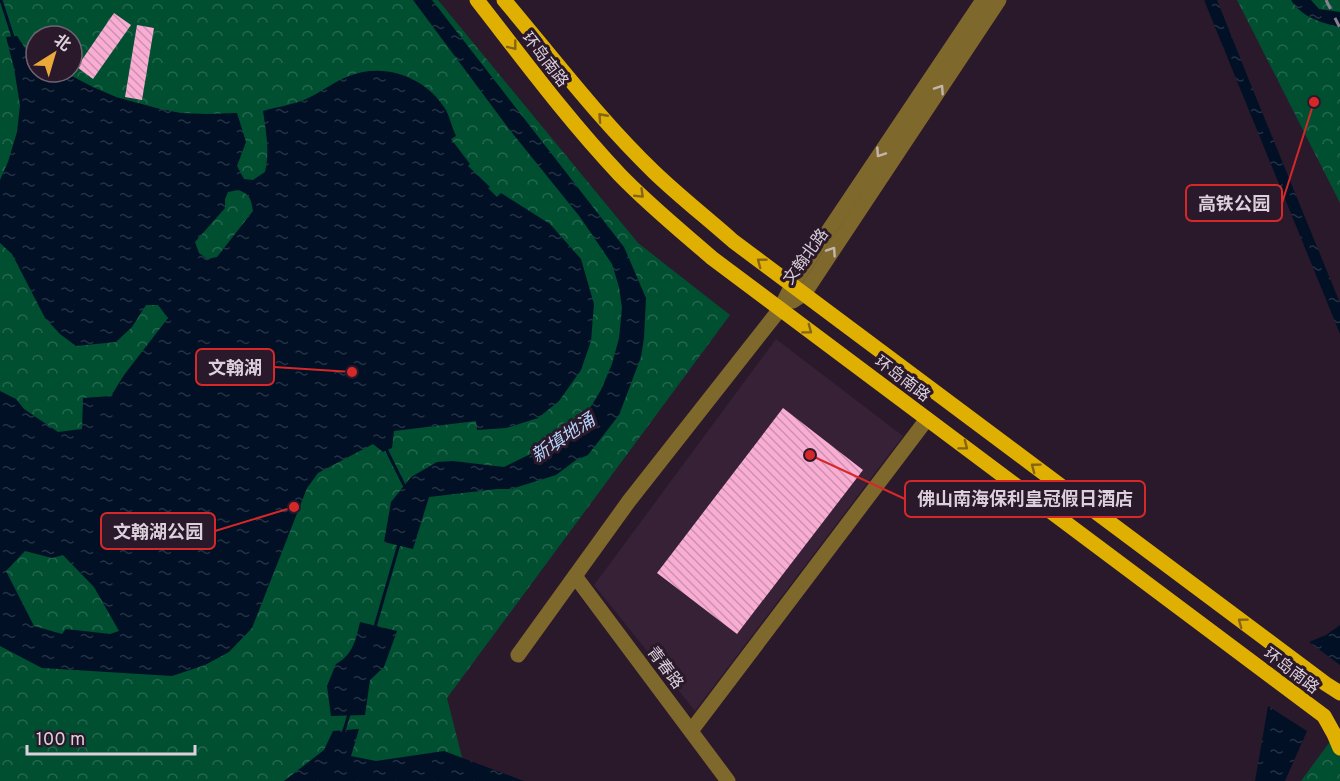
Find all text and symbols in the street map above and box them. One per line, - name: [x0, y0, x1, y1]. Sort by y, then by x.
- north arrow: [24, 24, 84, 84]
- street label: 环岛南路: [517, 29, 572, 92]
- text: 北: [49, 31, 74, 56]
- one-way arrow: [506, 39, 517, 50]
- one-way arrow: [933, 84, 944, 95]
- one-way arrow: [598, 113, 609, 124]
- one-way arrow: [876, 147, 887, 158]
- callout: 高铁公园: [1186, 185, 1282, 221]
- one-way arrow: [633, 187, 644, 198]
- text: 高铁公园: [1198, 194, 1270, 217]
- street label: 文翰北路: [780, 225, 834, 289]
- one-way arrow: [825, 247, 836, 258]
- one-way arrow: [757, 259, 768, 270]
- one-way arrow: [801, 322, 812, 333]
- callout: 文翰湖: [196, 349, 274, 385]
- street label: 环岛南路: [870, 352, 933, 407]
- text: 文翰湖: [208, 358, 262, 381]
- water label: 新填地涌: [528, 408, 602, 469]
- one-way arrow: [957, 439, 968, 450]
- one-way arrow: [1030, 463, 1041, 474]
- callout: 佛山南海保利皇冠假日酒店: [905, 481, 1145, 517]
- text: 佛山南海保利皇冠假日酒店: [917, 489, 1133, 512]
- callout: 文翰湖公园: [101, 513, 215, 549]
- text: 文翰湖公园: [113, 522, 203, 545]
- one-way arrow: [1237, 618, 1248, 629]
- street label: 青春路: [642, 643, 687, 693]
- street label: 环岛南路: [1259, 644, 1322, 699]
- scale bar: [27, 718, 195, 756]
- text: 100 m: [36, 729, 85, 752]

